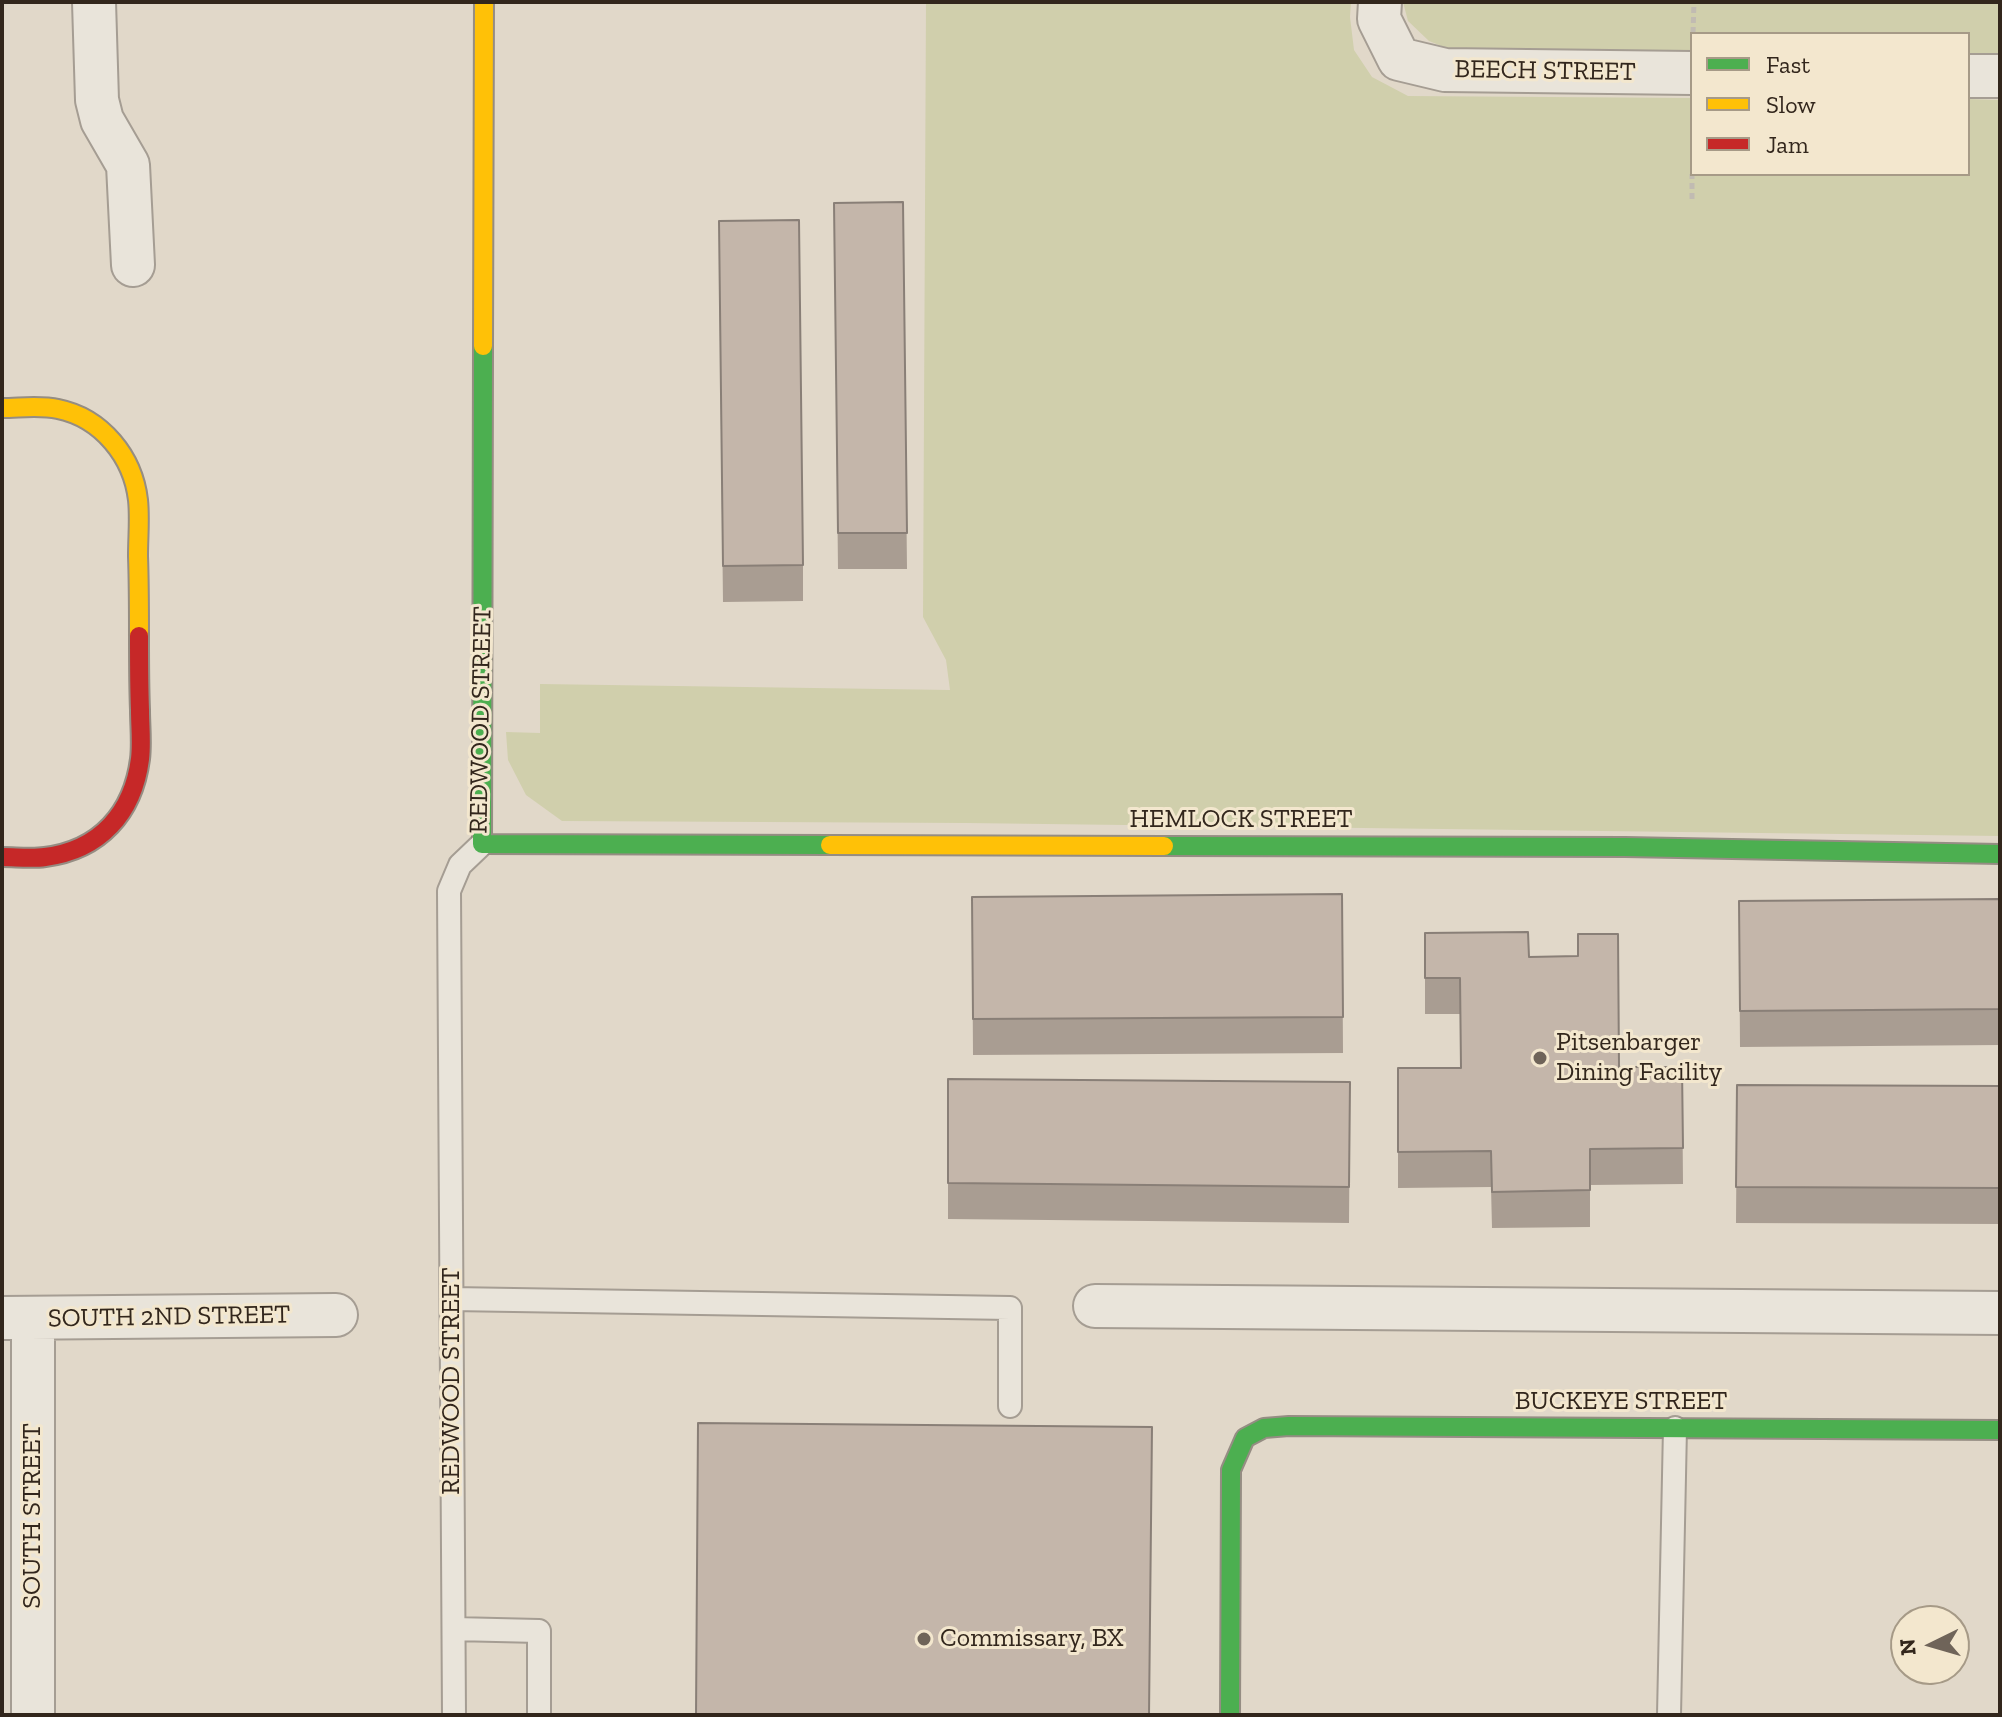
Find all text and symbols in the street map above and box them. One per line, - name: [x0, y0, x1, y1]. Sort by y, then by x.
- legend: [1690, 32, 1970, 176]
- text: Fast: [1766, 50, 1810, 79]
- street label: BEECH STREET: [1454, 54, 1636, 88]
- text: Slow: [1766, 90, 1816, 119]
- text: Jam: [1766, 130, 1809, 159]
- street label: REDWOOD STREET: [463, 606, 499, 834]
- street label: HEMLOCK STREET: [1129, 804, 1353, 836]
- place label: Pitsenbarger Dining Facility: [1556, 1027, 1722, 1088]
- marker: Pitsenbarger Dining Facility: [1531, 1049, 1549, 1067]
- street label: REDWOOD STREET: [436, 1267, 468, 1495]
- street label: SOUTH 2ND STREET: [48, 1299, 290, 1335]
- street label: BUCKEYE STREET: [1515, 1386, 1727, 1418]
- street label: SOUTH STREET: [17, 1423, 49, 1609]
- north arrow: [1890, 1605, 1970, 1685]
- place label: Commissary, BX: [940, 1623, 1124, 1655]
- marker: Commissary, BX: [915, 1630, 933, 1648]
- text: N: [1893, 1637, 1922, 1656]

